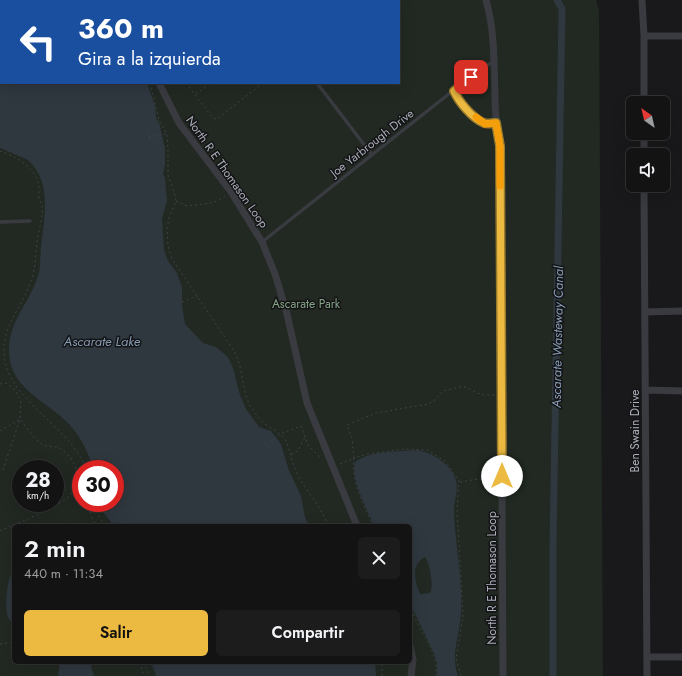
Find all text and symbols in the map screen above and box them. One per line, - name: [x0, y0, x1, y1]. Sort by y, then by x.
- text: 360 m: [78, 8, 164, 49]
- icon: left: [12, 16, 64, 68]
- text: Gira a la izquierda: [78, 46, 221, 72]
- pin: [454, 60, 488, 94]
- icon: arrive: [460, 66, 482, 88]
- north arrow: [626, 96, 670, 140]
- map controls: [626, 96, 670, 192]
- street label: Joe Yarbrough Drive: [325, 105, 418, 183]
- street label: North R E Thomason Loop: [181, 112, 273, 232]
- button: sound: [626, 148, 670, 192]
- water label: Ascarate Wasteway Canal: [547, 265, 568, 409]
- park label: Ascarate Park: [272, 295, 341, 313]
- water label: Ascarate Lake: [63, 332, 141, 351]
- street label: Ben Swain Drive: [626, 390, 644, 472]
- position arrow: [481, 455, 523, 497]
- speed limit sign: 30: [72, 460, 124, 512]
- text: 28: [25, 466, 51, 495]
- text: km/h: [27, 488, 49, 503]
- street label: North R E Thomason Loop: [483, 511, 501, 645]
- text: 2 min: [24, 531, 86, 566]
- button: close: [358, 537, 400, 579]
- text: 440 m · 11:34: [24, 564, 103, 583]
- button: Salir: [24, 610, 208, 656]
- button: Compartir: [216, 610, 400, 656]

